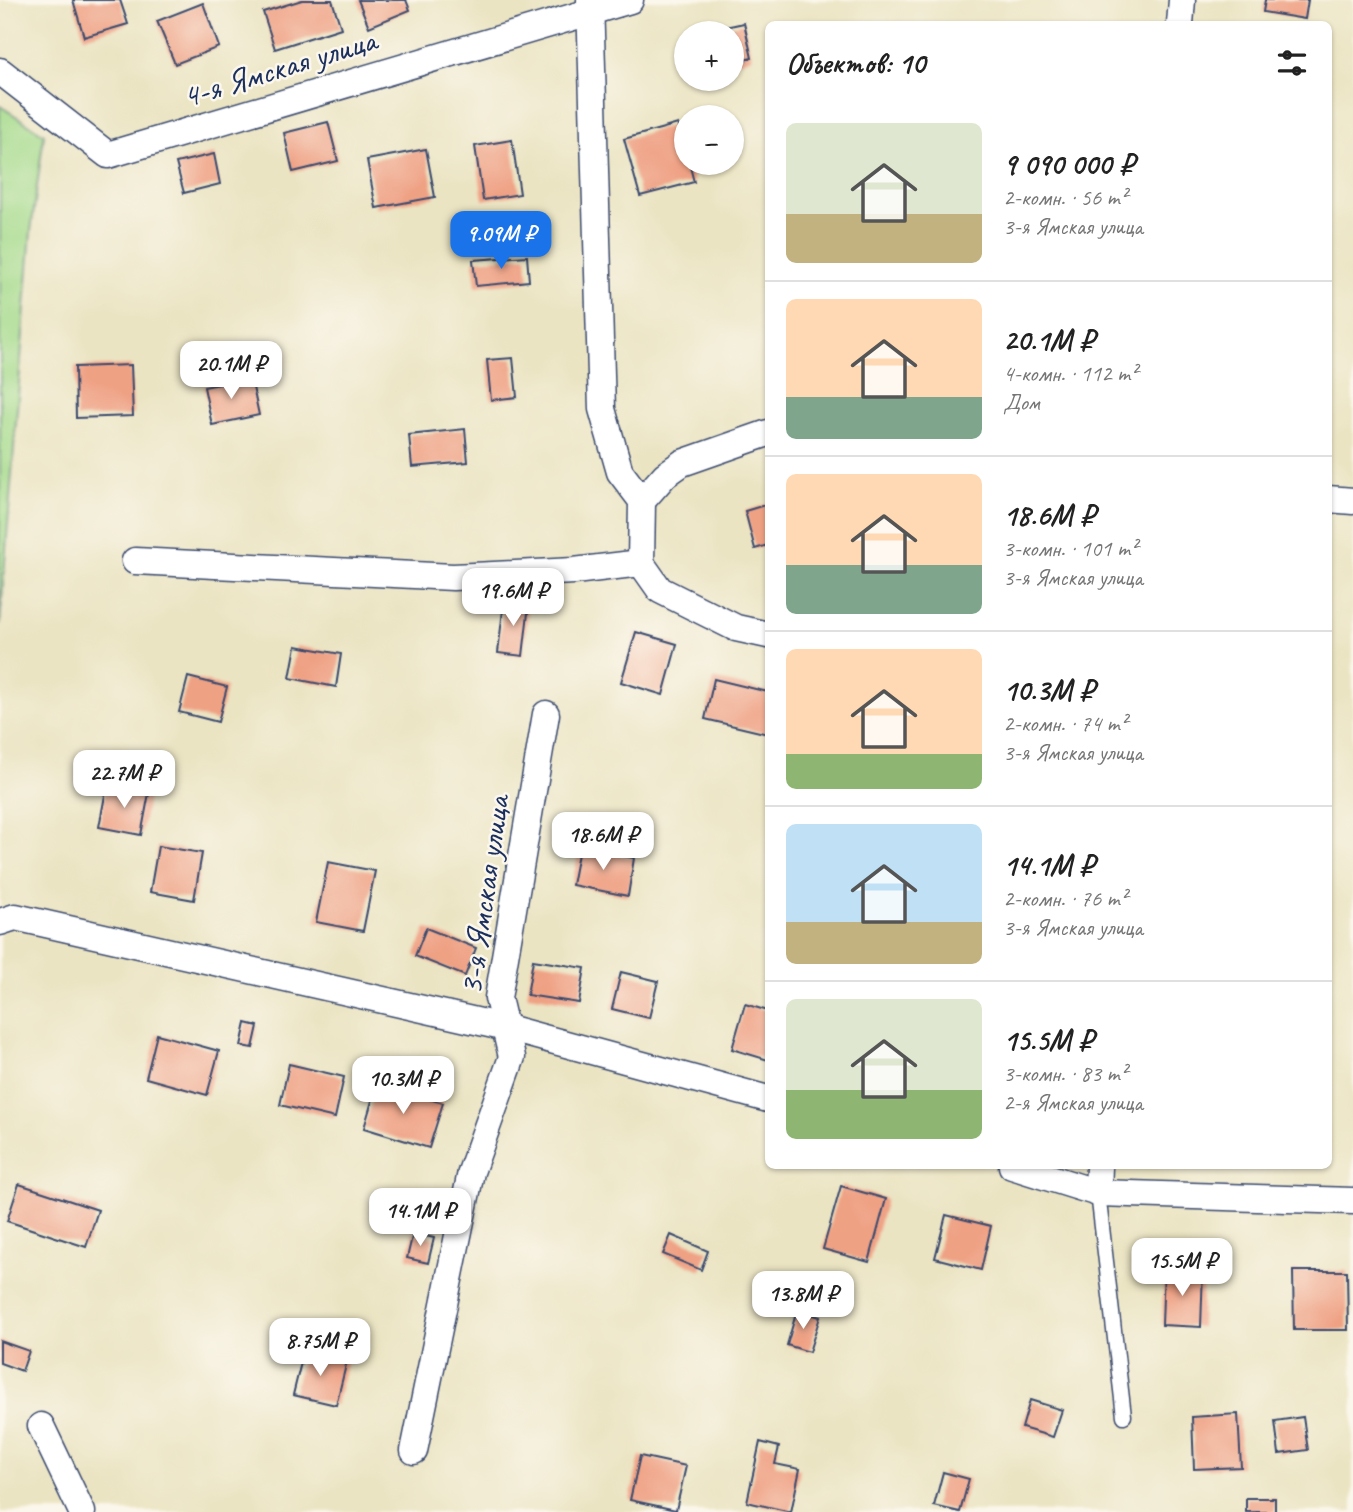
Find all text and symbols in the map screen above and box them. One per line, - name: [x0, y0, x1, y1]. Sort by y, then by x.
- street label: 4-я Ямская улица: [177, 18, 383, 117]
- map controls: [674, 21, 744, 175]
- button: +: [674, 21, 744, 91]
- text: Объектов: 10: [786, 44, 925, 82]
- icon: filters: [1273, 44, 1311, 82]
- button: −: [674, 105, 744, 175]
- text: 9 090 000 ₽: [1003, 145, 1134, 183]
- icon: home: [842, 151, 926, 235]
- text: 2-комн. · 56 m²: [1003, 183, 1127, 212]
- pin: 9.09M ₽: [436, 212, 566, 271]
- text: 3-я Ямская улица: [1003, 212, 1143, 241]
- text: 9.09M ₽: [466, 219, 536, 248]
- text: 20.1M ₽: [1003, 321, 1094, 359]
- icon: home: [842, 327, 926, 411]
- pin: 20.1M ₽: [166, 342, 296, 401]
- text: 20.1M ₽: [196, 349, 266, 378]
- text: 4-комн. · 112 m²: [1003, 359, 1137, 388]
- text: Дом: [1003, 388, 1040, 417]
- text: 18.6M ₽: [1003, 496, 1095, 534]
- icon: home: [842, 502, 926, 586]
- text: 3-комн. · 101 m²: [1003, 534, 1137, 563]
- text: 3-я Ямская улица: [1003, 563, 1143, 592]
- pin: 19.6M ₽: [448, 568, 578, 628]
- text: 19.6M ₽: [478, 576, 548, 605]
- text: 10.3M ₽: [1003, 671, 1094, 709]
- icon: home: [842, 677, 926, 761]
- text: 2-комн. · 74 m²: [1003, 709, 1127, 738]
- text: 3-я Ямская улица: [1003, 738, 1143, 767]
- pin: 22.7M ₽: [59, 750, 189, 810]
- text: 22.7M ₽: [89, 758, 159, 787]
- street label: 3-я Ямская улица: [449, 790, 519, 997]
- pin: 18.6M ₽: [538, 812, 668, 872]
- text: 18.6M ₽: [568, 820, 638, 849]
- text: 14.1M ₽: [1003, 846, 1094, 884]
- icon: home: [842, 852, 926, 936]
- text: 2-комн. · 76 m²: [1003, 884, 1127, 913]
- text: 3-я Ямская улица: [1003, 913, 1143, 942]
- text: 15.5M ₽: [1003, 1021, 1093, 1059]
- icon: home: [842, 1027, 926, 1111]
- pin: 10.3M ₽: [338, 1056, 468, 1116]
- text: 3-комн. · 83 m²: [1003, 1059, 1127, 1088]
- text: 10.3M ₽: [368, 1064, 438, 1093]
- text: 2-я Ямская улица: [1003, 1088, 1143, 1117]
- pin: 14.1M ₽: [355, 1188, 485, 1248]
- text: 14.1M ₽: [385, 1196, 455, 1225]
- pin: 15.5M ₽: [1117, 1238, 1247, 1298]
- text: 15.5M ₽: [1147, 1246, 1217, 1275]
- pin: 13.8M ₽: [738, 1272, 868, 1331]
- text: 13.8M ₽: [768, 1279, 838, 1308]
- pin: 8.75M ₽: [255, 1318, 385, 1378]
- text: 8.75M ₽: [285, 1326, 355, 1355]

